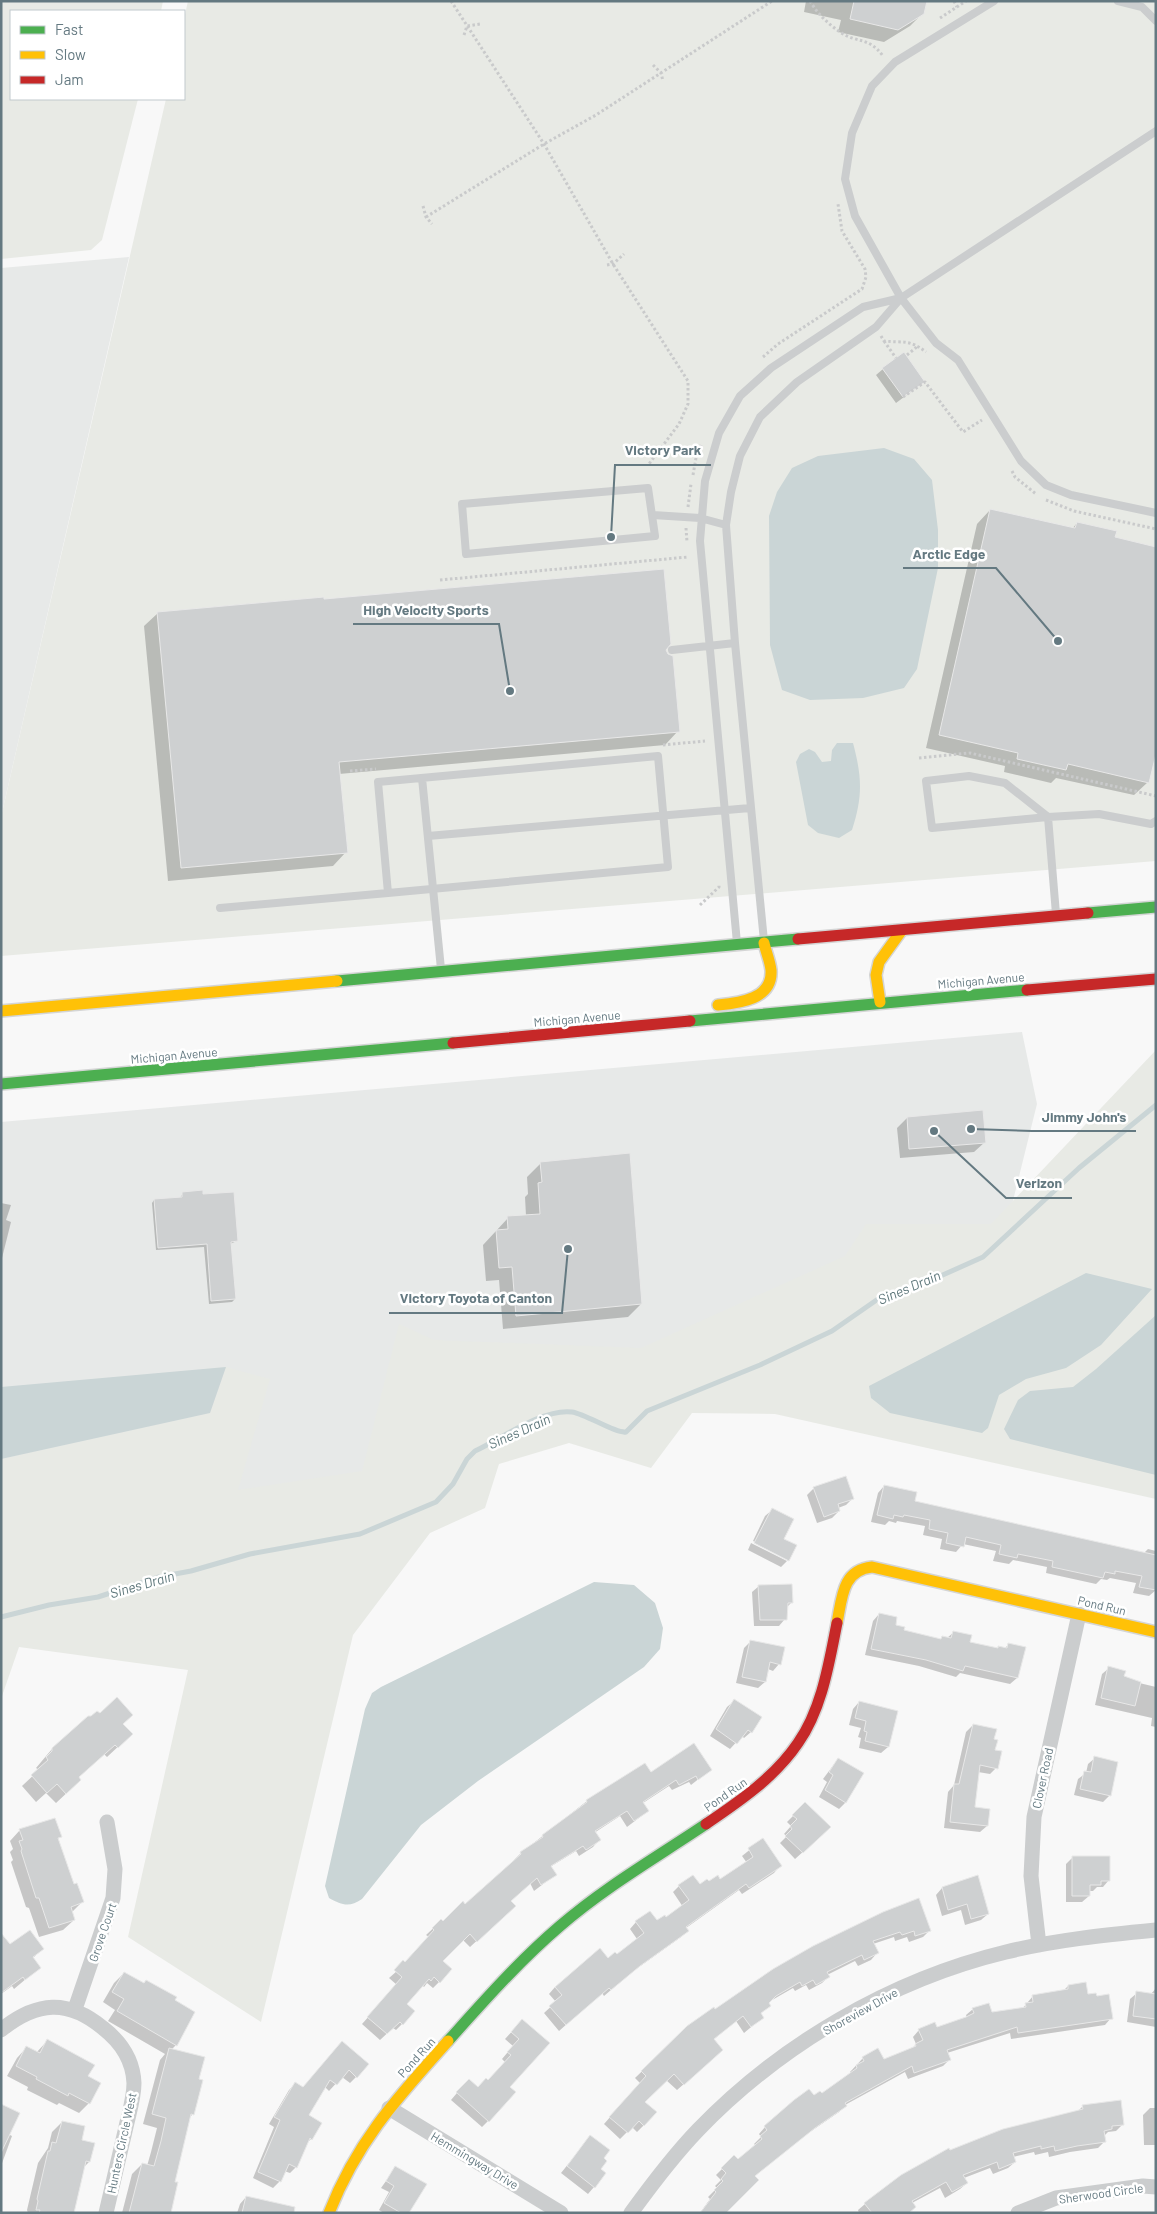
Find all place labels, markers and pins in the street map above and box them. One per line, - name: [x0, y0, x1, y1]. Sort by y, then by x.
- callout: Victory Park: [615, 436, 711, 465]
- callout: Arctic Edge: [903, 539, 996, 568]
- callout: High Velocity Sports: [353, 595, 499, 624]
- callout: Jimmy John's: [1032, 1102, 1136, 1131]
- callout: Verizon: [1006, 1169, 1072, 1198]
- callout: Victory Toyota of Canton: [389, 1284, 562, 1313]

